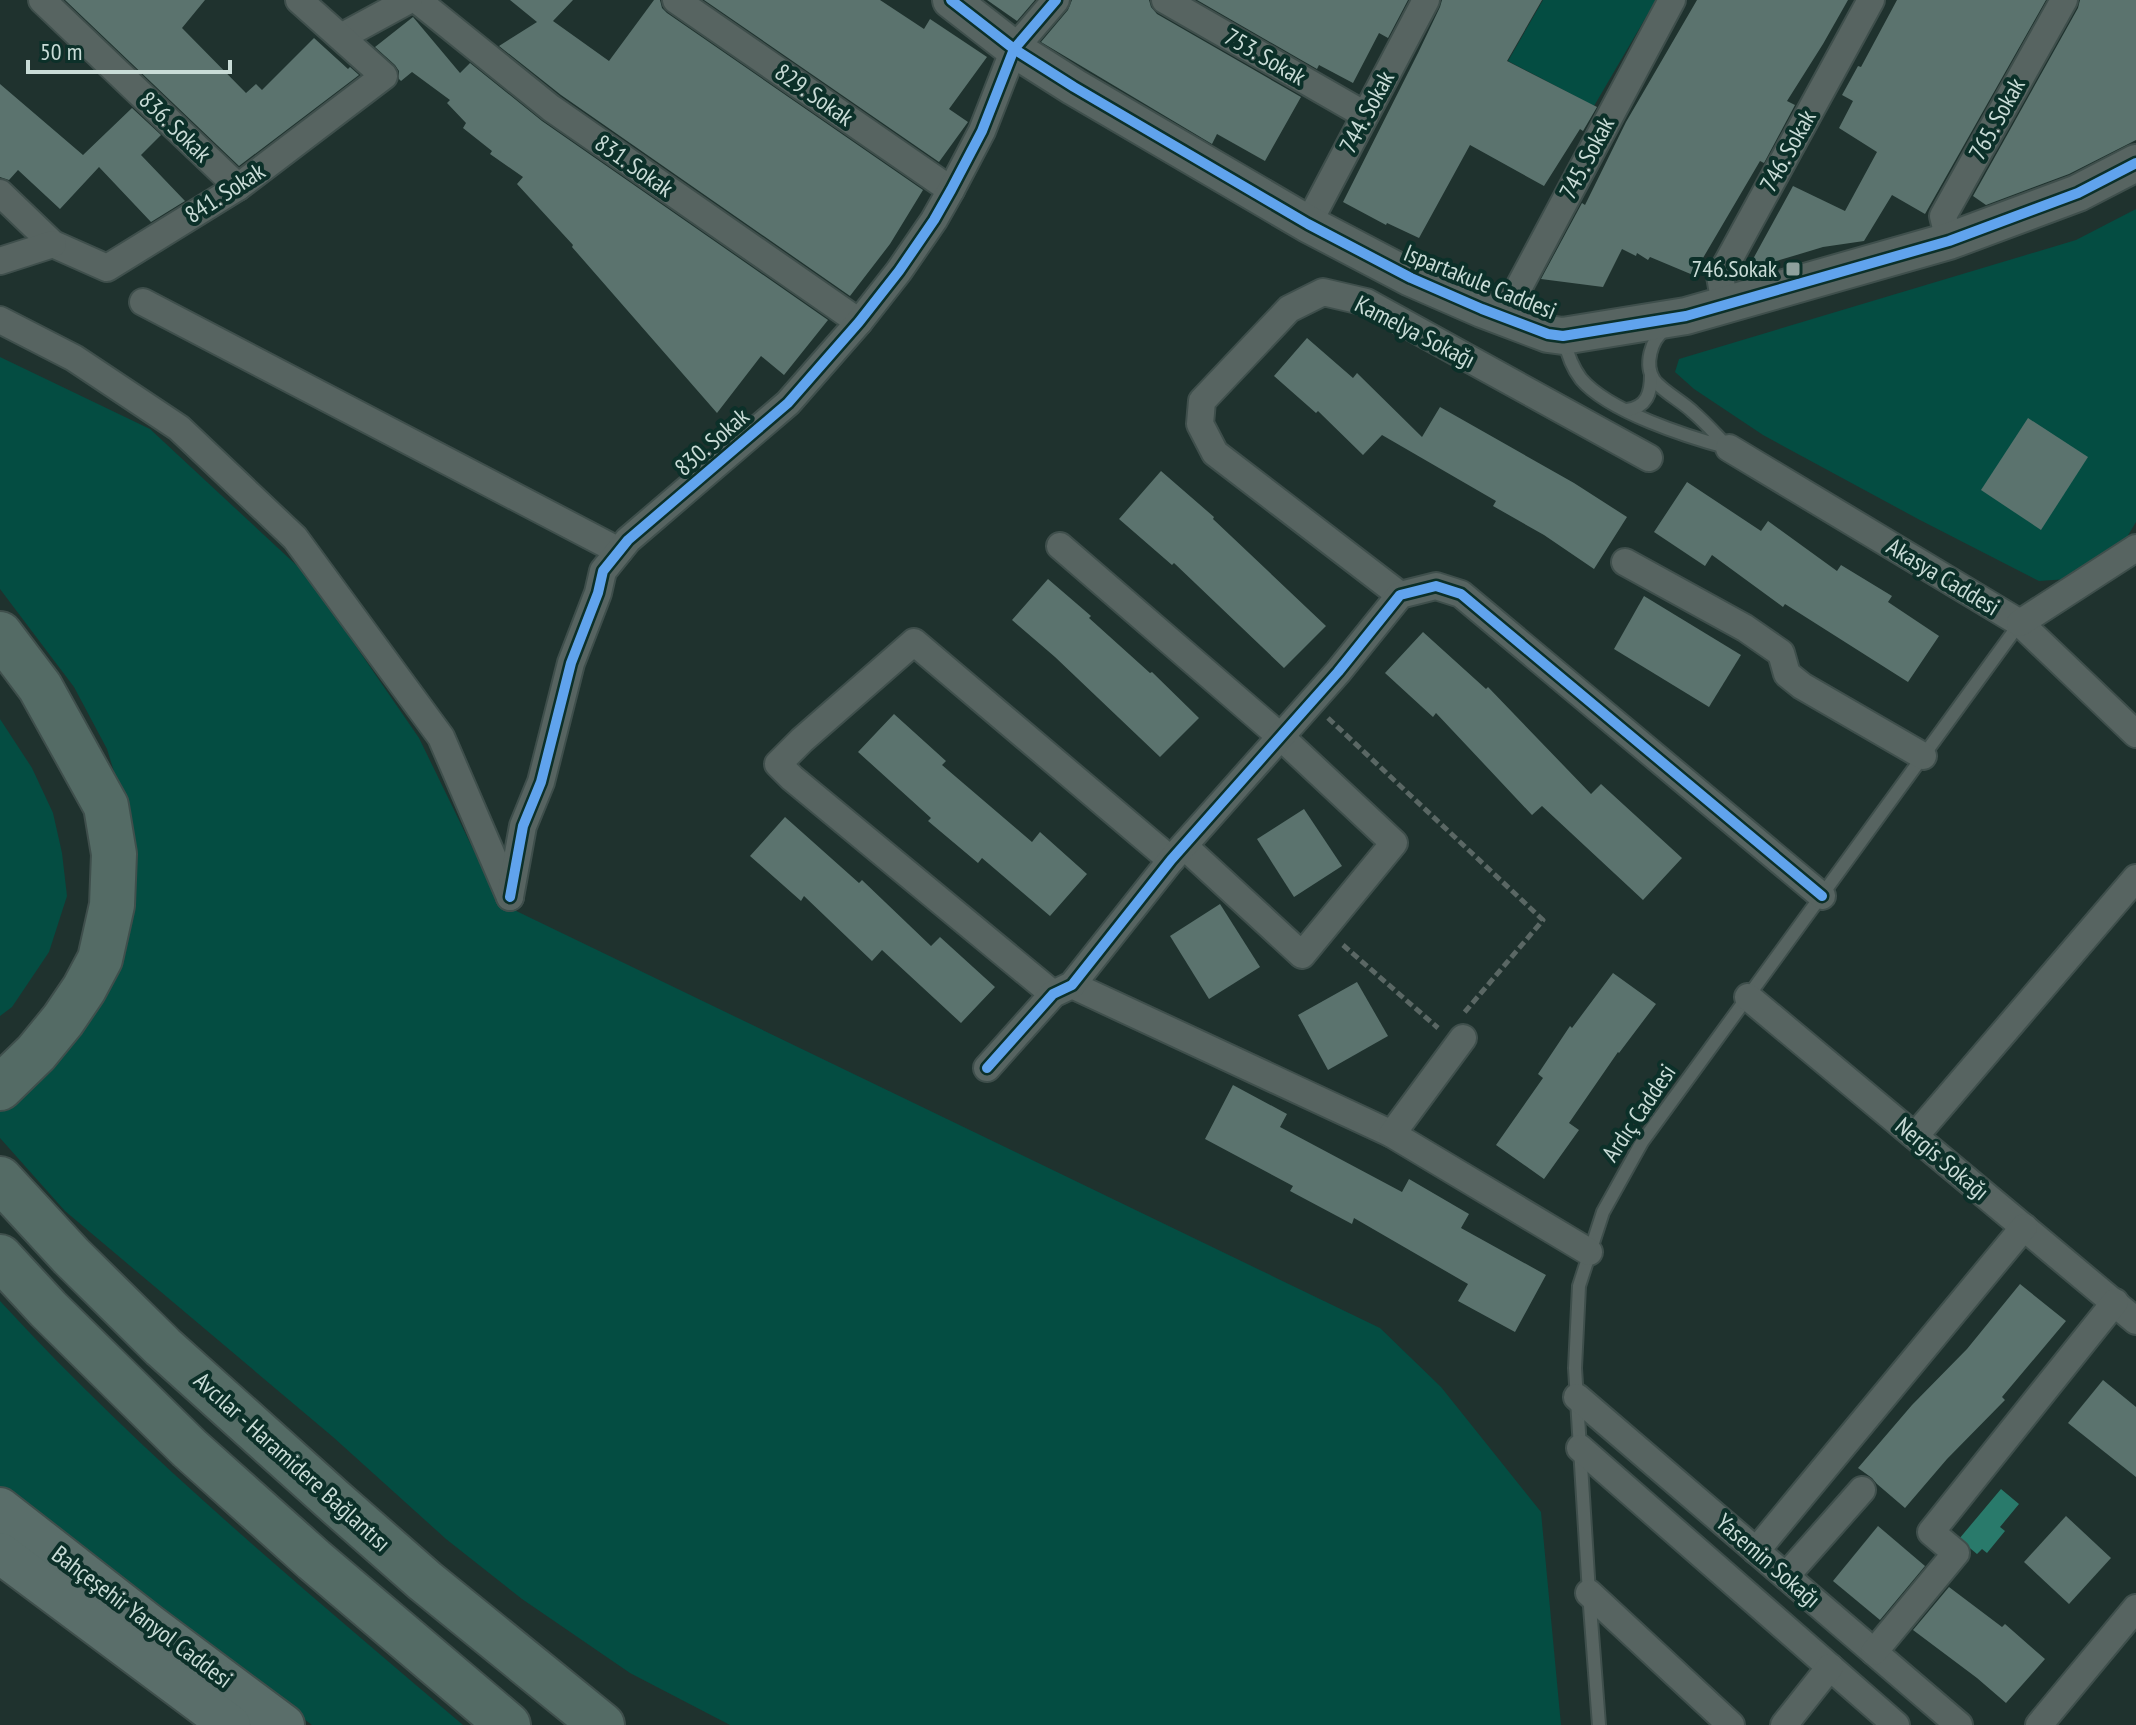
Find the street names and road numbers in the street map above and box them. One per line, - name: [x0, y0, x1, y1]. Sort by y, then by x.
- street label: 753. Sokak: [1219, 21, 1312, 93]
- street label: 829. Sokak: [769, 56, 860, 133]
- street label: 744. Sokak: [1332, 65, 1401, 158]
- street label: 765. Sokak: [1961, 72, 2032, 165]
- street label: 836. Sokak: [133, 85, 219, 169]
- street label: 746. Sokak: [1752, 104, 1823, 197]
- street label: 745. Sokak: [1552, 111, 1621, 204]
- street label: 831. Sokak: [589, 127, 680, 204]
- street label: 841. Sokak: [179, 155, 271, 230]
- street label: Ispartakule Caddesi: [1399, 237, 1561, 326]
- street label: Kamelya Sokağı: [1350, 288, 1481, 375]
- street label: 830. Sokak: [668, 400, 756, 483]
- street label: Akasya Caddesi: [1881, 531, 2005, 622]
- street label: Ardıç Caddesi: [1595, 1058, 1682, 1167]
- street label: Nergis Sokağı: [1889, 1110, 1996, 1207]
- street label: Avcılar - Haramidere Bağlantısı: [187, 1365, 397, 1558]
- street label: Yasemin Sokağı: [1710, 1507, 1827, 1615]
- street label: Bahçeşehir Yanyol Caddesi: [46, 1538, 239, 1695]

